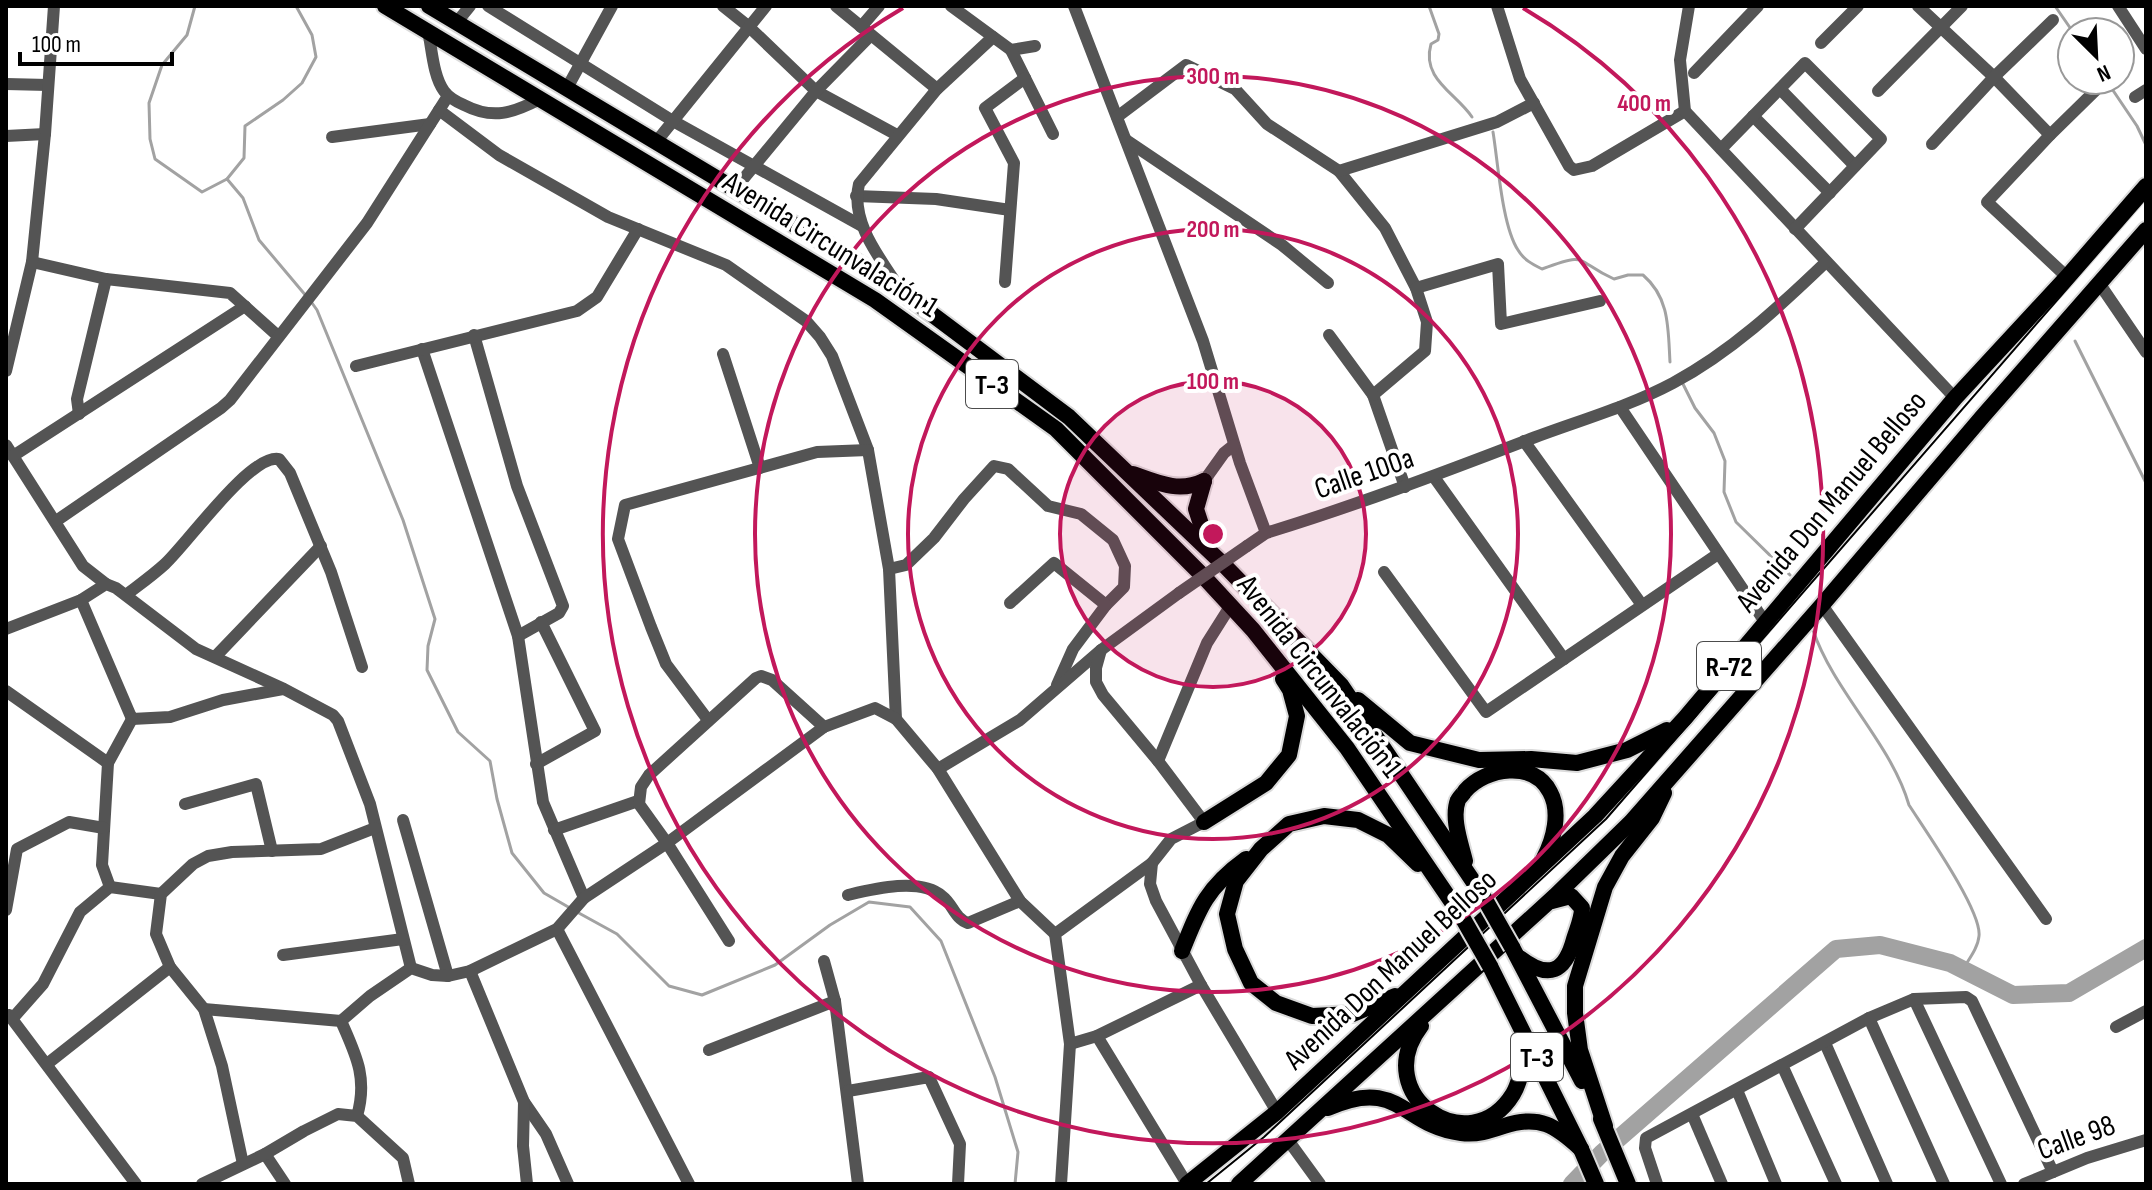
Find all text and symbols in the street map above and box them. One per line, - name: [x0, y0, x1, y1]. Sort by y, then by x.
- scale bar: [20, 16, 172, 66]
- north arrow: [2056, 16, 2136, 96]
- text: 100 m: [32, 30, 81, 59]
- text: N: [2093, 58, 2114, 88]
- text: 300 m: [1186, 62, 1240, 91]
- text: 400 m: [1617, 89, 1671, 118]
- street label: Avenida Circunvalación 1: [715, 164, 945, 326]
- text: 200 m: [1186, 215, 1240, 244]
- road number: T-3: [966, 360, 1018, 408]
- text: 100 m: [1187, 367, 1239, 396]
- street label: Avenida Don Manuel Belloso: [1728, 384, 1935, 620]
- street label: Calle 100a: [1310, 440, 1419, 508]
- centre of rings: [1199, 520, 1227, 548]
- street label: Avenida Circunvalación 1: [1228, 568, 1410, 785]
- road number: R-72: [1697, 642, 1761, 690]
- street label: Avenida Don Manuel Belloso: [1276, 862, 1504, 1078]
- road number: T-3: [1511, 1033, 1563, 1081]
- street label: Calle 98: [2033, 1107, 2120, 1169]

